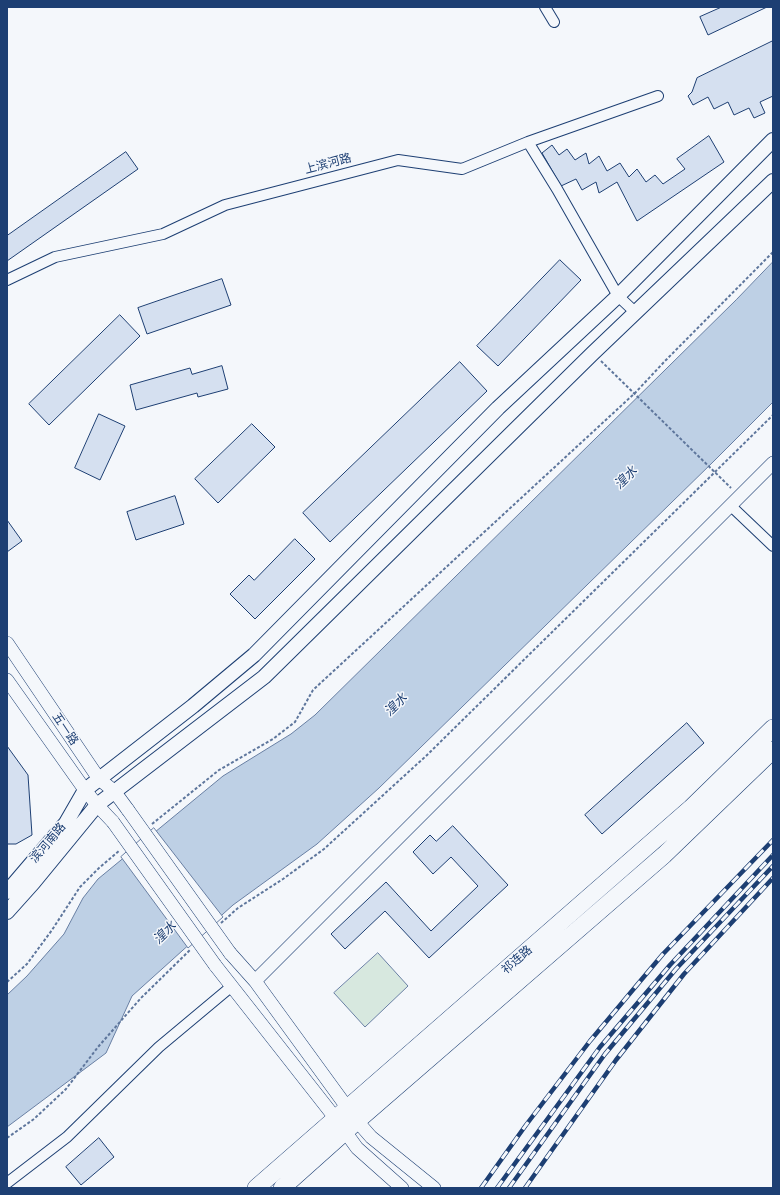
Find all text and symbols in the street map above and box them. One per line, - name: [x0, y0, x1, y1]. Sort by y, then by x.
- street label: 上滨河路: [303, 151, 353, 177]
- water label: 湟水: [611, 463, 641, 493]
- water label: 湟水: [381, 690, 411, 720]
- street label: 五一路: [49, 710, 81, 748]
- street label: 滨河南路: [27, 820, 69, 866]
- water label: 湟水: [150, 918, 180, 948]
- street label: 祁连路: [499, 943, 535, 977]

